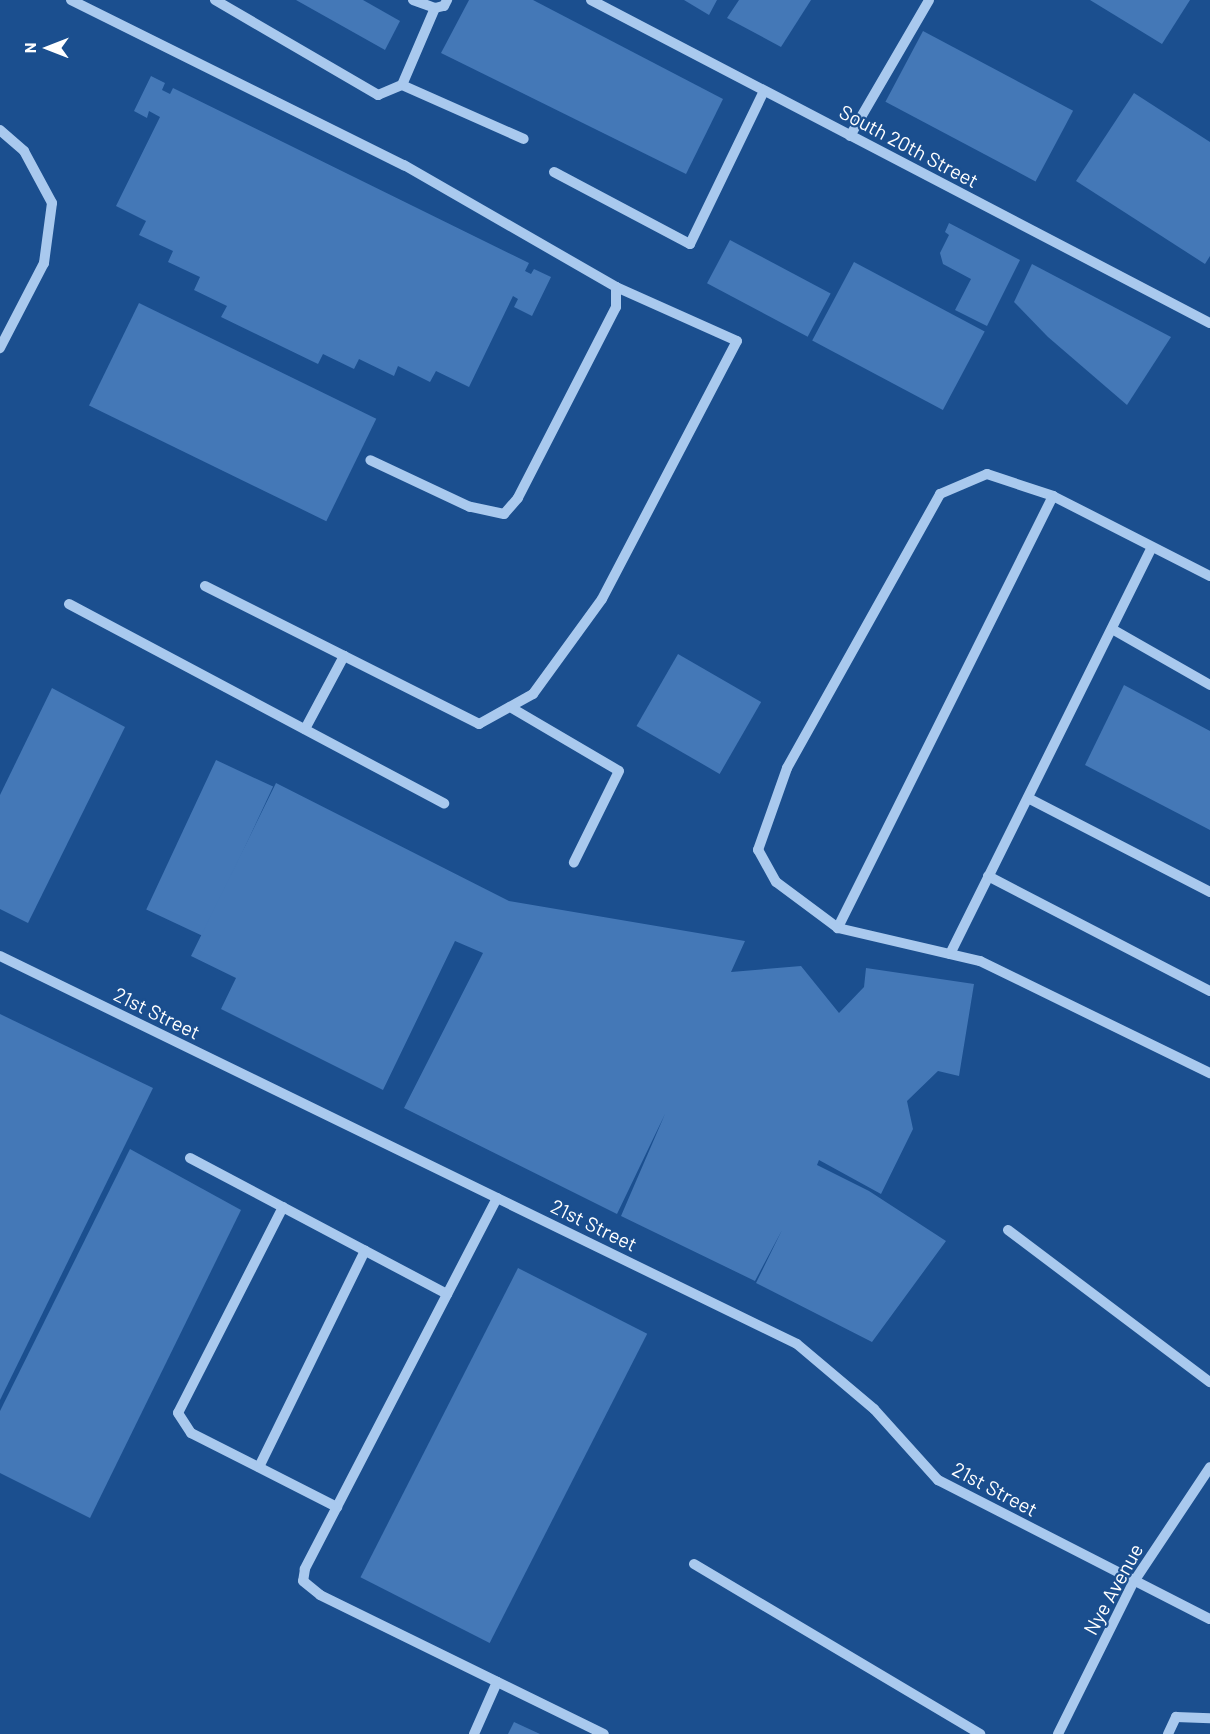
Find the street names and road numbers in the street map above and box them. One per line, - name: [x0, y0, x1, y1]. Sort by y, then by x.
- street label: South 20th Street: [835, 99, 983, 193]
- street label: 21st Street: [110, 982, 204, 1044]
- street label: 21st Street: [547, 1194, 641, 1256]
- street label: 21st Street: [948, 1457, 1042, 1521]
- street label: Nye Avenue: [1078, 1539, 1148, 1639]

